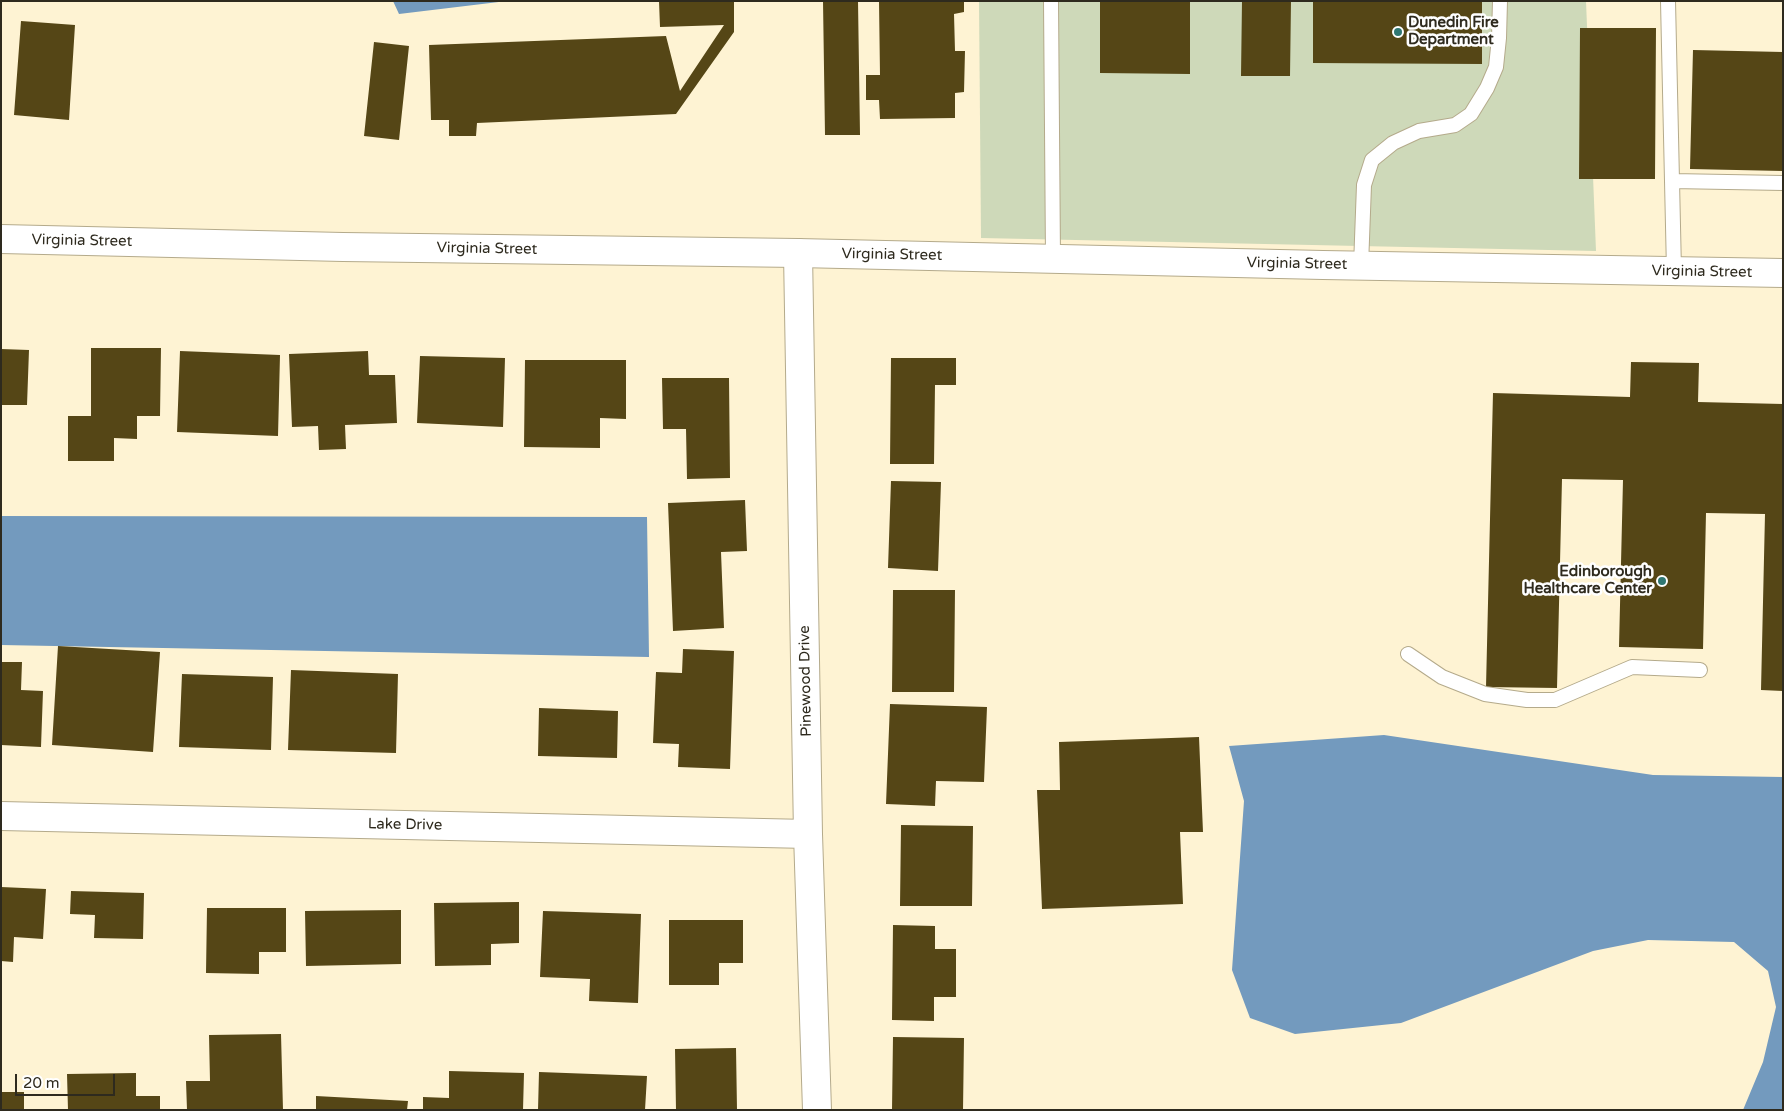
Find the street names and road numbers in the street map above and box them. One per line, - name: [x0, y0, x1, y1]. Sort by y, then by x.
- street label: Virginia Street: [31, 231, 133, 251]
- street label: Virginia Street: [436, 239, 538, 259]
- street label: Virginia Street: [841, 245, 943, 265]
- street label: Virginia Street: [1246, 254, 1348, 274]
- street label: Virginia Street: [1651, 262, 1753, 282]
- street label: Pinewood Drive: [796, 625, 816, 737]
- street label: Lake Drive: [368, 815, 442, 835]

